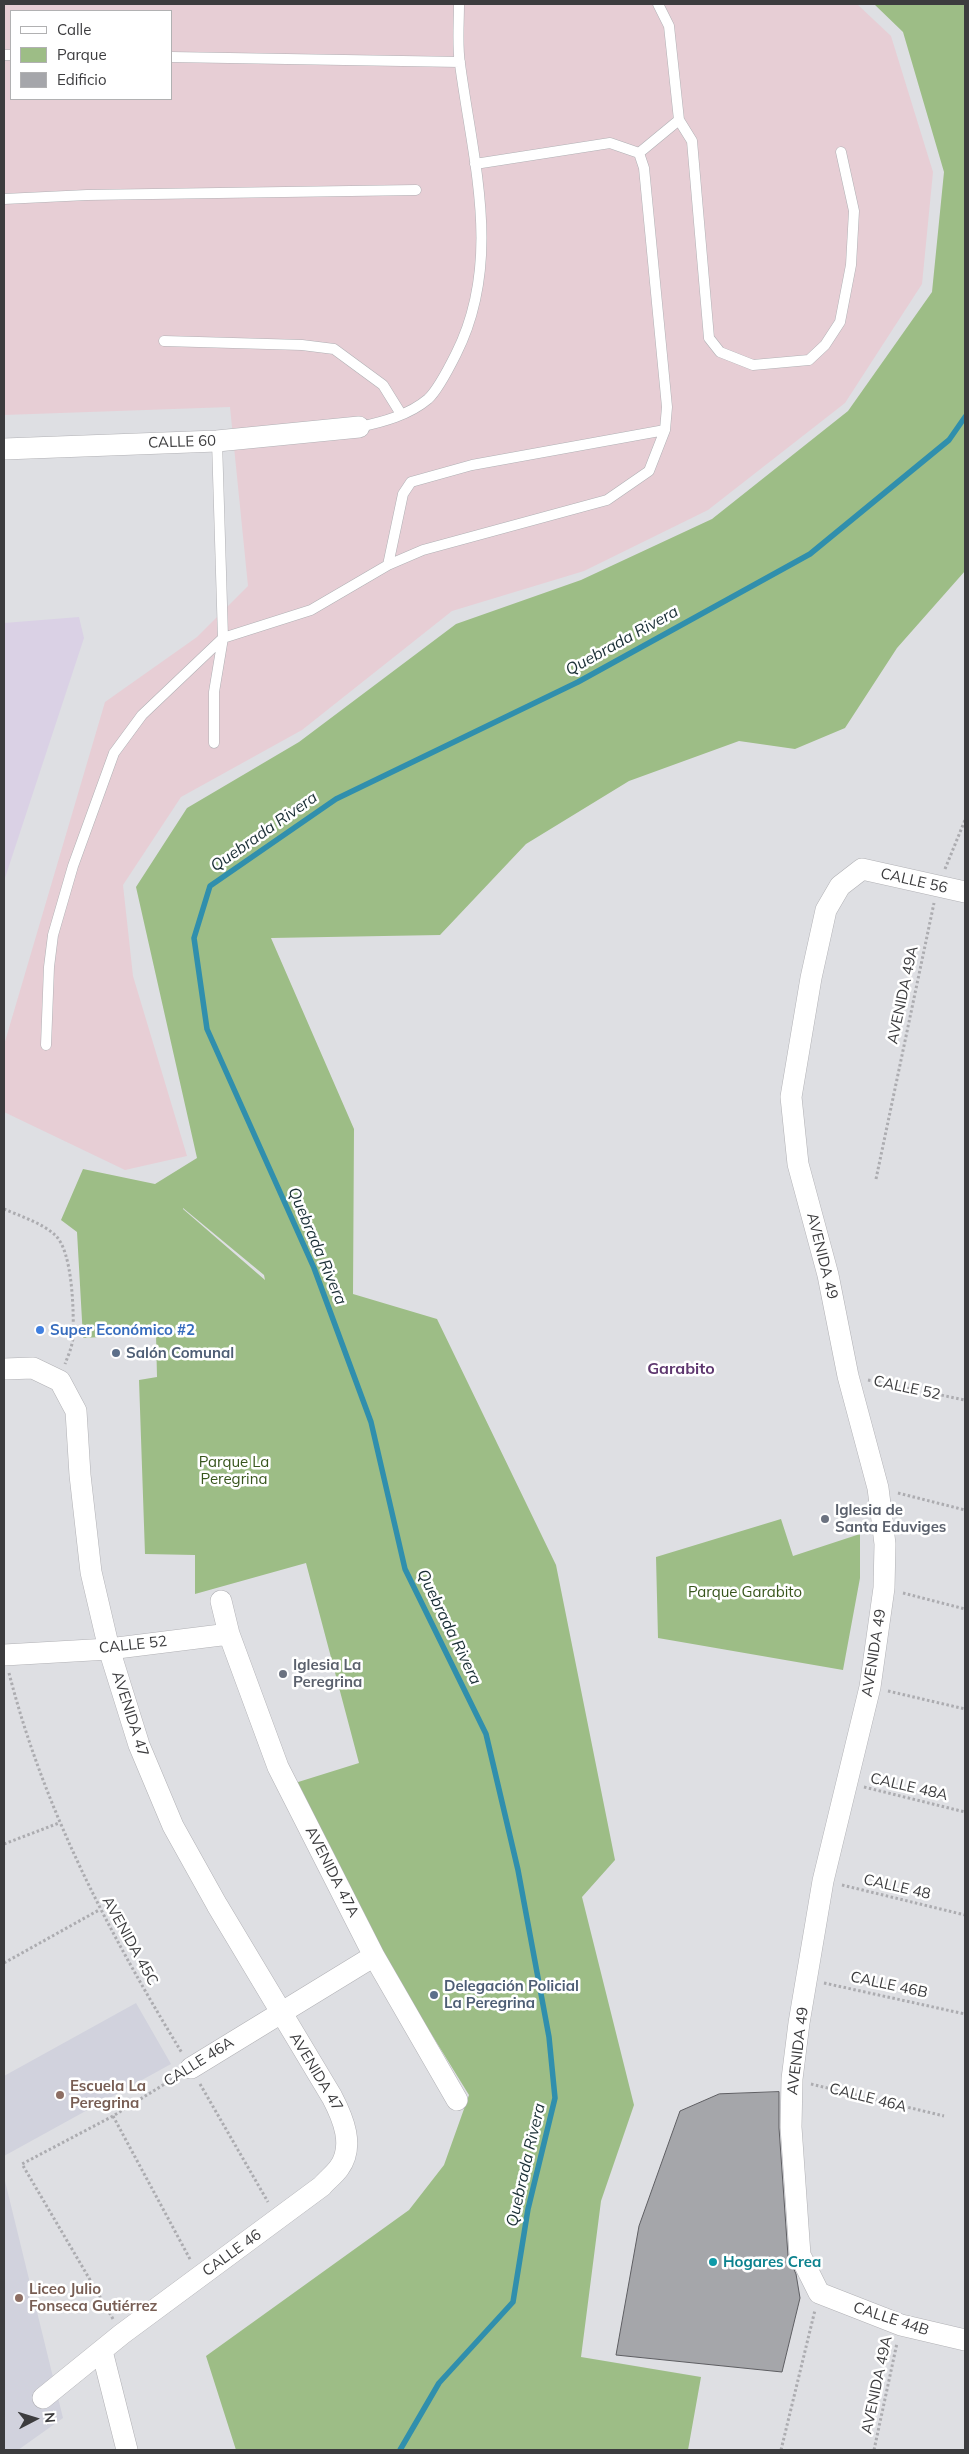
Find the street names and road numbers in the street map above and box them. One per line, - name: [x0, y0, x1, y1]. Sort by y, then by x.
- street label: CALLE 60: [148, 432, 216, 452]
- street label: CALLE 56: [879, 865, 949, 897]
- street label: AVENIDA 49A: [884, 944, 922, 1046]
- street label: AVENIDA 49: [803, 1211, 841, 1301]
- street label: CALLE 52: [872, 1372, 942, 1404]
- street label: AVENIDA 49: [858, 1608, 890, 1698]
- street label: CALLE 52: [98, 1632, 168, 1658]
- street label: AVENIDA 47: [108, 1669, 152, 1759]
- street label: CALLE 48A: [868, 1769, 950, 1805]
- street label: AVENIDA 47A: [301, 1824, 363, 1920]
- street label: CALLE 48: [862, 1871, 932, 1903]
- street label: AVENIDA 45C: [98, 1893, 162, 1989]
- street label: CALLE 46B: [849, 1968, 929, 2002]
- street label: AVENIDA 49: [784, 2006, 812, 2096]
- street label: AVENIDA 47: [285, 2029, 347, 2115]
- street label: CALLE 46A: [161, 2033, 237, 2091]
- street label: CALLE 46A: [827, 2080, 909, 2116]
- street label: CALLE 46: [199, 2226, 265, 2280]
- street label: CALLE 44B: [851, 2298, 931, 2340]
- street label: AVENIDA 49A: [858, 2334, 896, 2436]

